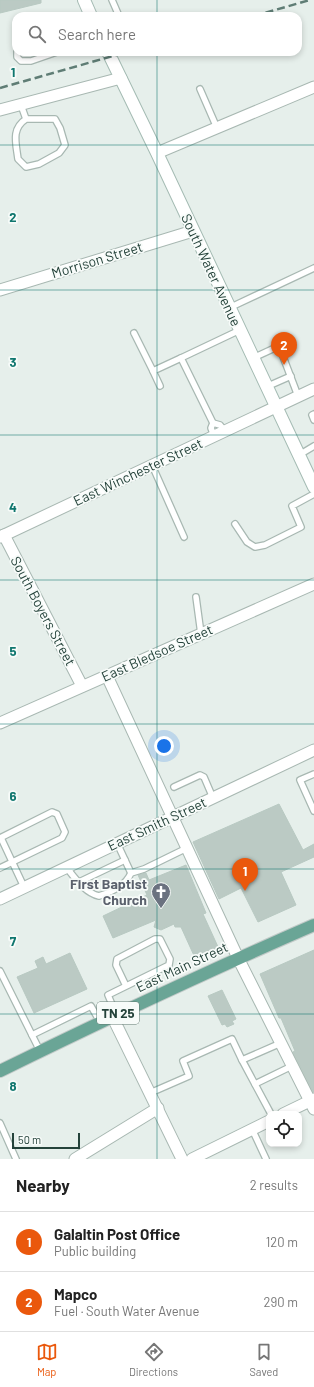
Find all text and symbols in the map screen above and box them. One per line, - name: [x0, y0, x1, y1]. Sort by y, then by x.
- search box: [12, 12, 302, 56]
- icon: search: [26, 23, 48, 45]
- text: Search here: [58, 25, 136, 43]
- text: 1: [11, 64, 15, 80]
- text: 2: [9, 209, 17, 225]
- street label: South Water Avenue: [178, 211, 245, 329]
- street label: Morrison Street: [49, 238, 144, 281]
- pin: 2: [271, 332, 297, 365]
- text: 3: [9, 354, 17, 370]
- street label: East Winchester Street: [70, 434, 205, 509]
- text: 4: [9, 499, 17, 515]
- street label: South Boyers Street: [7, 553, 79, 668]
- street label: East Bledsoe Street: [98, 620, 215, 685]
- text: 5: [9, 643, 17, 659]
- your location: [154, 736, 174, 756]
- text: 6: [10, 788, 17, 804]
- street label: East Smith Street: [105, 793, 209, 854]
- pin: 1: [232, 858, 258, 891]
- place label: First Baptist Church: [70, 875, 147, 908]
- church icon: First Baptist Church: [150, 881, 172, 909]
- text: 7: [10, 933, 17, 949]
- street label: East Main Street: [133, 938, 230, 995]
- road number: TN 25: [97, 1002, 139, 1024]
- text: 8: [9, 1078, 17, 1094]
- map controls: [266, 1111, 302, 1147]
- button: locate: [266, 1111, 302, 1147]
- scale bar: [12, 1131, 80, 1150]
- text: 50 m: [18, 1133, 41, 1146]
- text: Nearby: [16, 1175, 70, 1195]
- text: 2 results: [250, 1177, 298, 1193]
- text: Galaltin Post Office: [54, 1225, 180, 1243]
- text: 1: [27, 1234, 31, 1250]
- text: 120 m: [266, 1234, 298, 1250]
- text: Public building: [54, 1243, 136, 1259]
- text: Mapco: [54, 1285, 97, 1303]
- text: 2: [25, 1294, 33, 1310]
- text: 290 m: [264, 1294, 298, 1310]
- text: Fuel · South Water Avenue: [54, 1303, 199, 1319]
- tab: Map: [36, 1341, 58, 1378]
- tab: Directions: [129, 1341, 178, 1378]
- tab: Saved: [249, 1341, 278, 1378]

